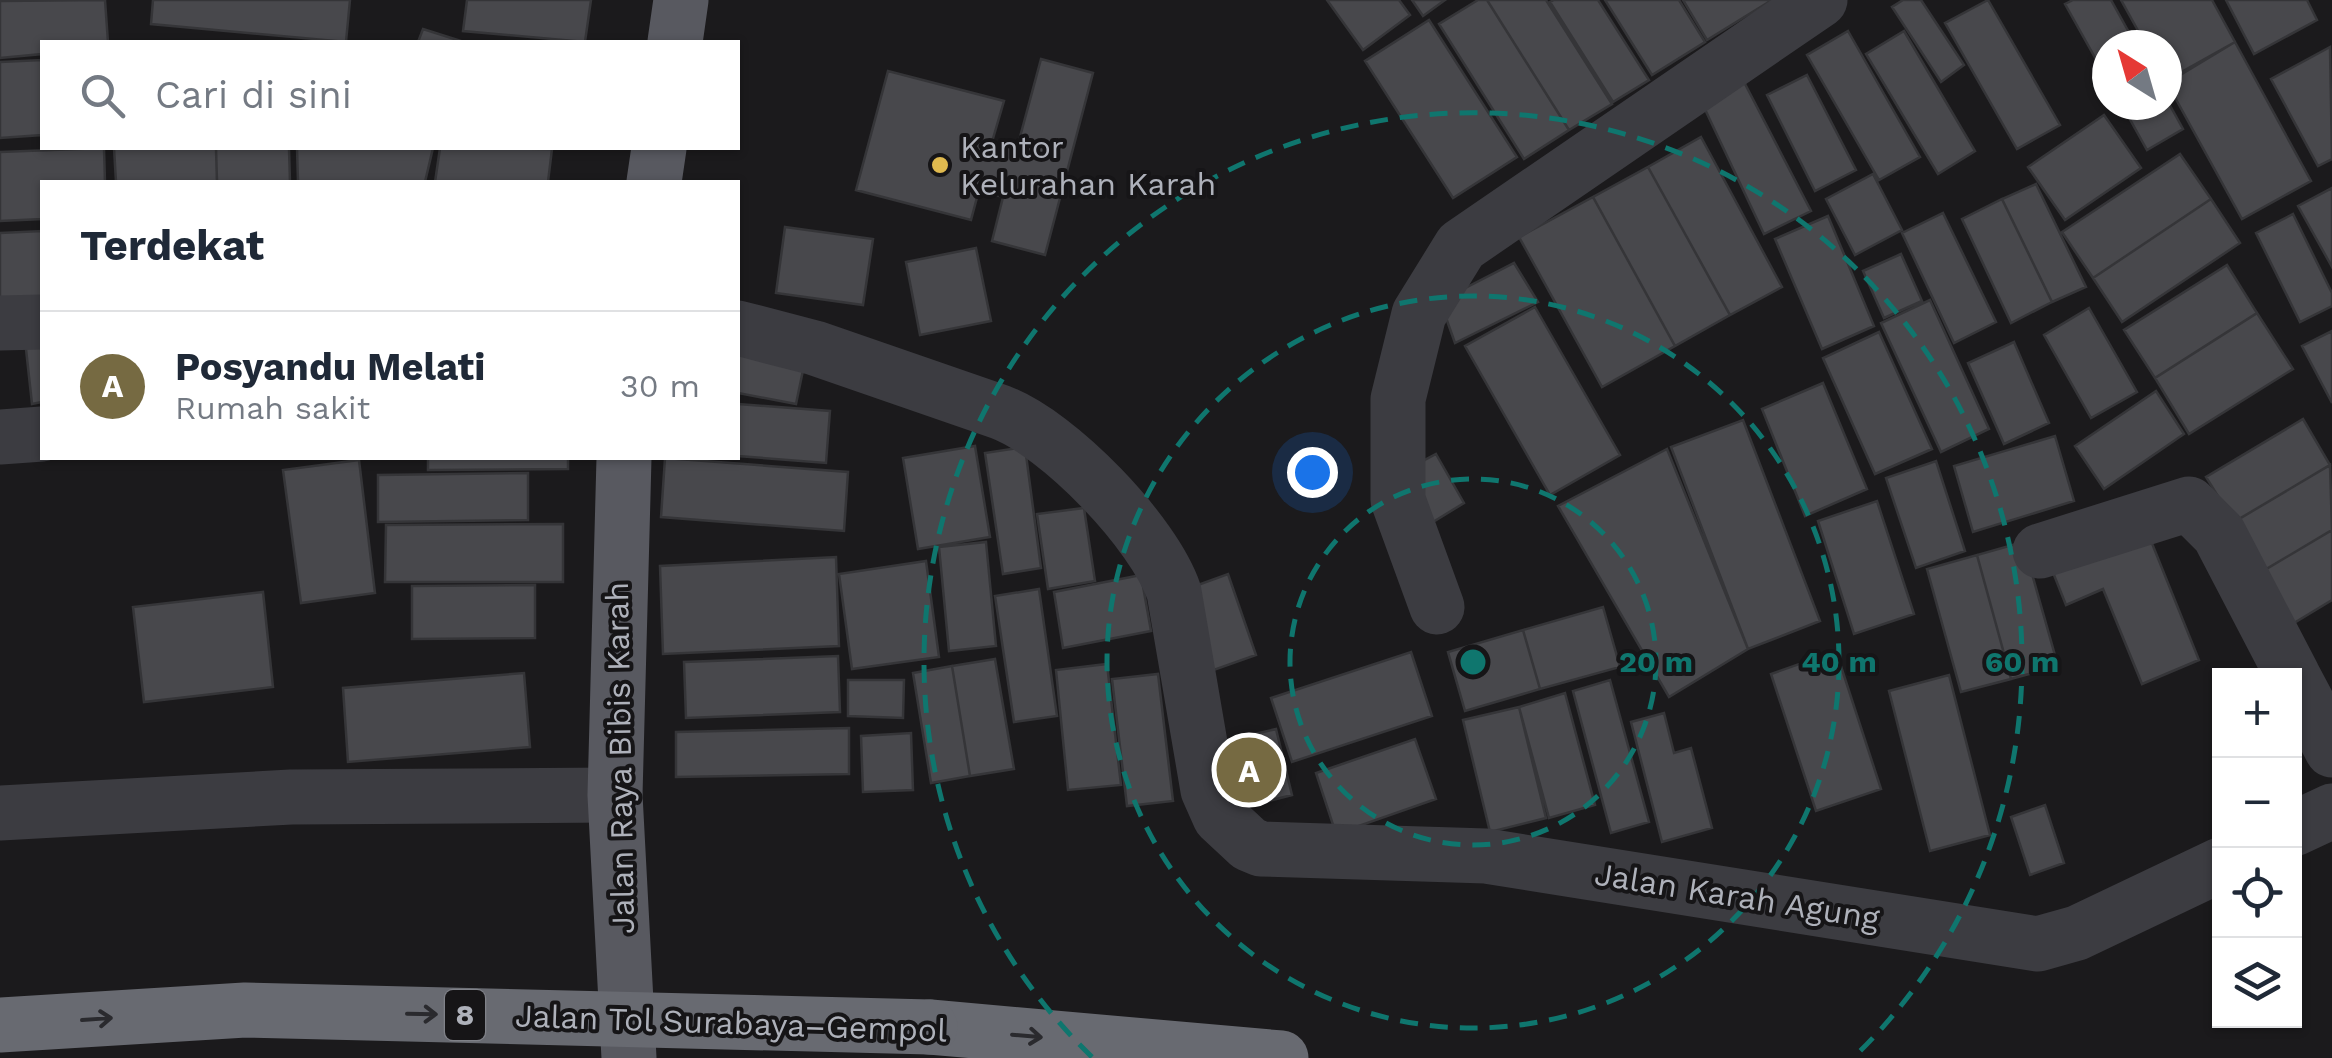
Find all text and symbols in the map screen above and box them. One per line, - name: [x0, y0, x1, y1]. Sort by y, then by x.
- north arrow: [2092, 30, 2182, 120]
- search box: [40, 40, 740, 150]
- icon: search: [75, 68, 130, 123]
- text: Cari di sini: [155, 73, 352, 117]
- place label: Kantor Kelurahan Karah: [960, 128, 1216, 203]
- marker: Kantor Kelurahan Karah: [929, 154, 951, 176]
- text: Terdekat: [80, 221, 264, 270]
- text: Posyandu Melati: [175, 345, 485, 389]
- text: A: [102, 367, 123, 405]
- text: 30 m: [620, 367, 700, 405]
- text: Rumah sakit: [175, 389, 370, 427]
- your location: [1287, 447, 1338, 498]
- street label: Jalan Raya Bibis Karah: [598, 582, 642, 934]
- centre of rings: [1455, 644, 1491, 680]
- text: 20 m: [1619, 644, 1693, 679]
- text: 40 m: [1801, 644, 1877, 679]
- text: 60 m: [1985, 644, 2059, 679]
- map controls: [2212, 668, 2302, 1028]
- button: +: [2212, 668, 2302, 758]
- pin: A: [1216, 732, 1282, 808]
- button: −: [2212, 758, 2302, 848]
- button: locate: [2212, 848, 2302, 938]
- street label: Jalan Karah Agung: [1592, 855, 1883, 937]
- button: layers: [2212, 938, 2302, 1028]
- road number: 8: [445, 990, 485, 1040]
- street label: Jalan Tol Surabaya–Gempol: [514, 996, 948, 1050]
- one-way arrow: [405, 1005, 437, 1024]
- one-way arrow: [81, 1009, 113, 1028]
- one-way arrow: [1011, 1026, 1043, 1045]

